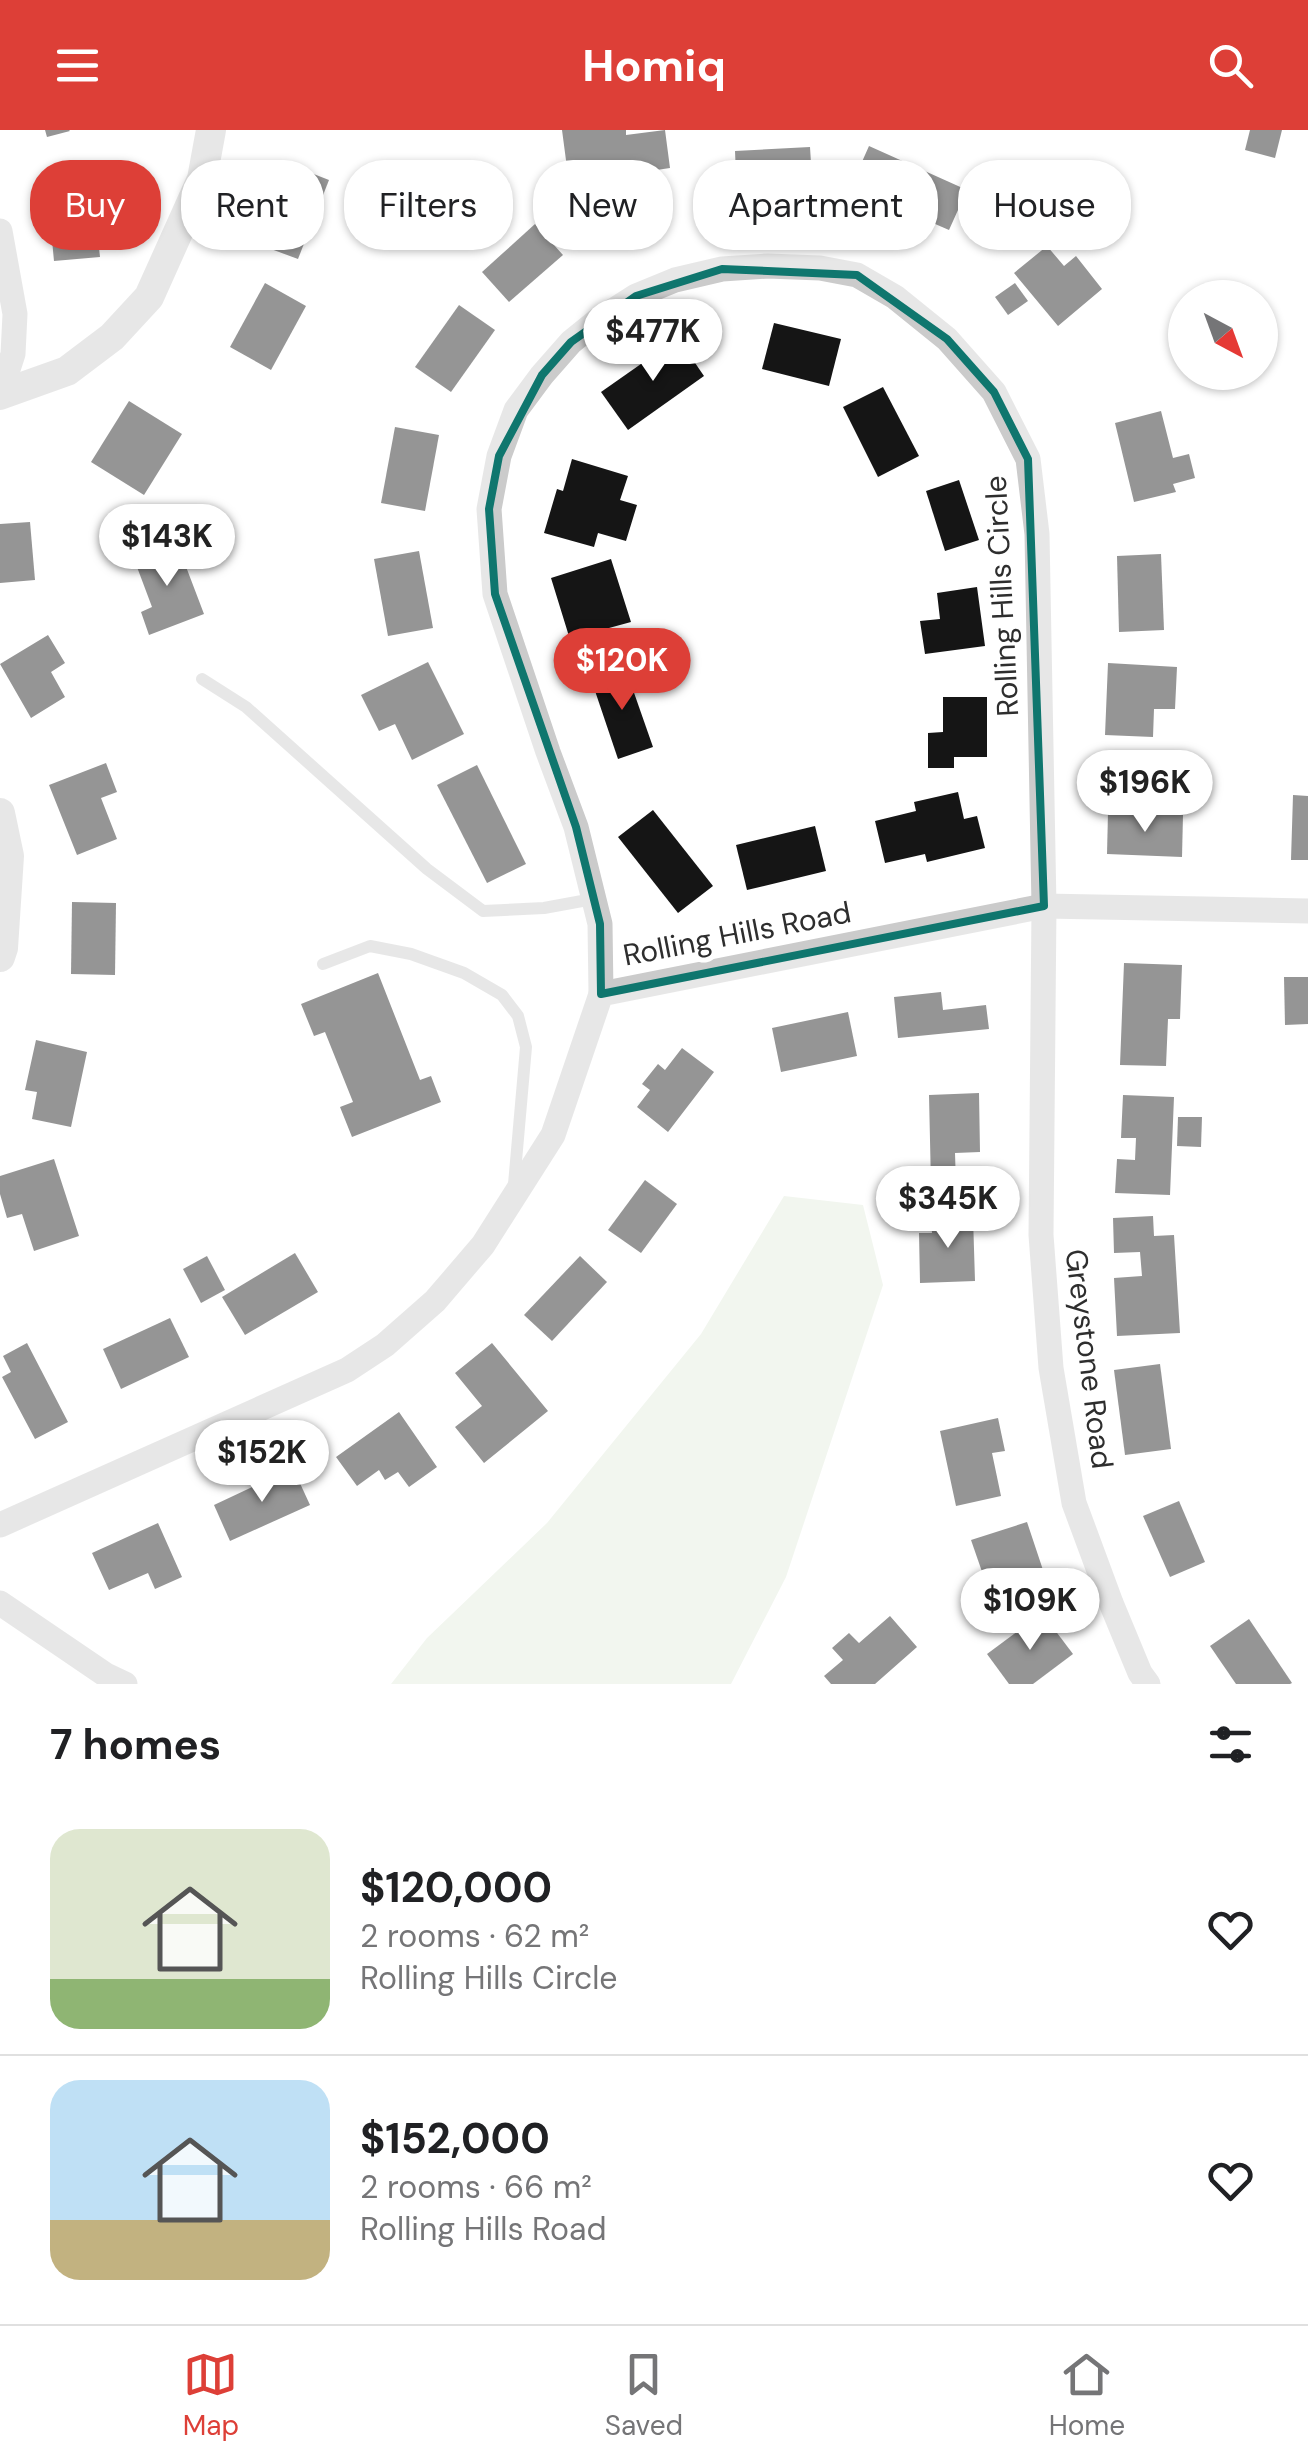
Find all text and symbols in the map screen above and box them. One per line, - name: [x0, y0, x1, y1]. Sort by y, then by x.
- text: Homiq: [582, 36, 726, 95]
- icon: menu: [50, 38, 105, 93]
- icon: search: [1203, 38, 1258, 93]
- chip: Buy: [30, 160, 161, 250]
- chip: Rent: [181, 160, 324, 250]
- chip: Filters: [344, 160, 513, 250]
- chip: New: [533, 160, 673, 250]
- chip: Apartment: [693, 160, 938, 250]
- chip: House: [958, 160, 1131, 250]
- north arrow: [1168, 280, 1278, 390]
- map controls: [1168, 280, 1278, 390]
- pin: $477K: [583, 299, 723, 384]
- text: $477K: [605, 310, 701, 352]
- street label: Rolling Hills Circle: [976, 474, 1027, 718]
- pin: $143K: [97, 504, 237, 589]
- text: $143K: [121, 515, 213, 557]
- pin: $120K: [552, 628, 692, 713]
- text: $120K: [576, 639, 668, 681]
- pin: $196K: [1075, 750, 1215, 835]
- text: $196K: [1099, 761, 1191, 803]
- street label: Rolling Hills Road: [620, 892, 854, 975]
- pin: $345K: [878, 1166, 1018, 1251]
- text: $345K: [898, 1177, 998, 1219]
- street label: Greystone Road: [1057, 1247, 1122, 1471]
- pin: $152K: [192, 1420, 332, 1505]
- text: $152K: [217, 1431, 307, 1473]
- pin: $109K: [960, 1568, 1100, 1653]
- text: $109K: [983, 1579, 1077, 1621]
- text: 7 homes: [50, 1717, 221, 1772]
- icon: filters: [1203, 1717, 1258, 1772]
- text: $120,000: [360, 1860, 552, 1915]
- icon: home: [130, 1869, 250, 1989]
- icon: heart: [1203, 1902, 1258, 1957]
- text: 2 rooms · 62 m²: [360, 1915, 589, 1957]
- text: Rolling Hills Circle: [360, 1957, 618, 1999]
- text: $152,000: [360, 2111, 550, 2166]
- icon: home: [130, 2120, 250, 2240]
- icon: heart: [1203, 2153, 1258, 2208]
- text: 2 rooms · 66 m²: [360, 2166, 592, 2208]
- text: Rolling Hills Road: [360, 2208, 607, 2250]
- tab: Map: [183, 2347, 239, 2444]
- tab: Saved: [605, 2347, 683, 2444]
- tab: Home: [1049, 2347, 1125, 2444]

